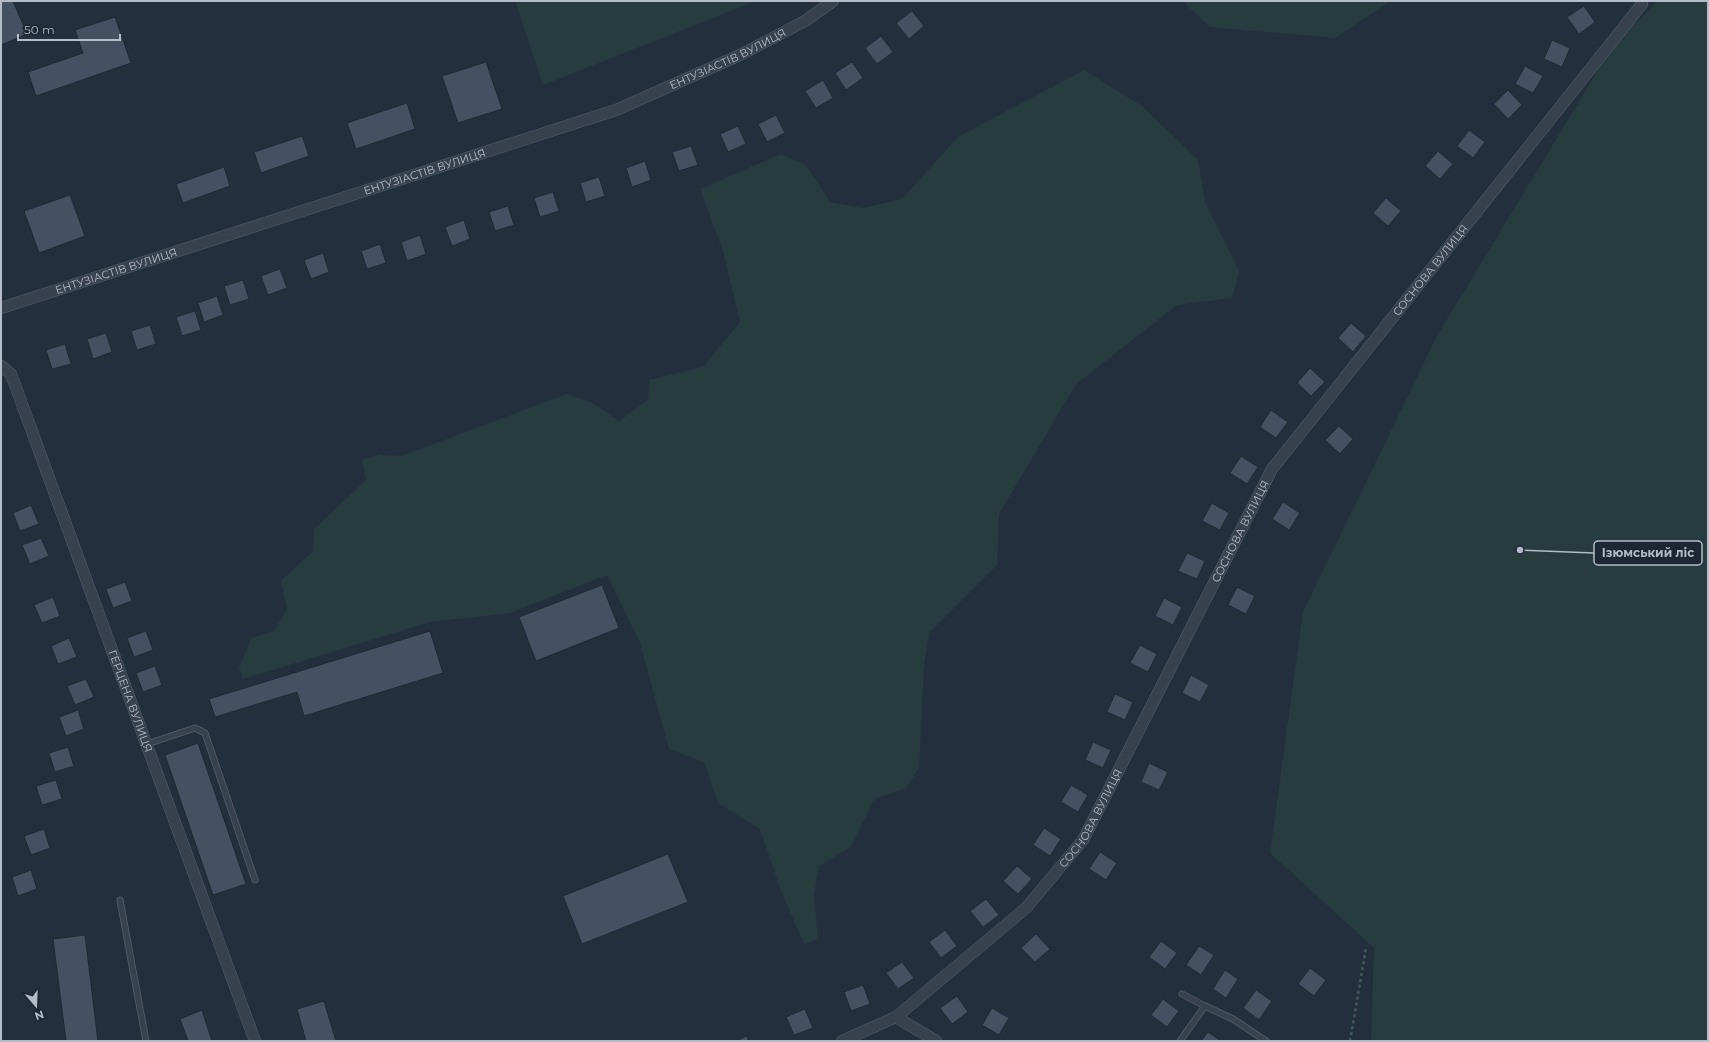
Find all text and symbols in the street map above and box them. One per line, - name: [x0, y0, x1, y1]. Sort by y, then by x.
- scale bar: [18, 16, 120, 42]
- text: 50 m: [24, 22, 55, 37]
- street label: ЕНТУЗІАСТІВ ВУЛИЦЯ: [667, 25, 788, 92]
- street label: ЕНТУЗІАСТІВ ВУЛИЦЯ: [362, 145, 487, 198]
- street label: СОСНОВА ВУЛИЦЯ: [1390, 222, 1471, 319]
- street label: ЕНТУЗІАСТІВ ВУЛИЦЯ: [53, 245, 179, 297]
- street label: СОСНОВА ВУЛИЦЯ: [1208, 478, 1272, 585]
- callout: Ізюмський ліс: [1594, 541, 1702, 565]
- text: Ізюмський ліс: [1602, 545, 1694, 560]
- street label: ГЕРЦЕНА ВУЛИЦЯ: [105, 648, 156, 754]
- street label: СОСНОВА ВУЛИЦЯ: [1056, 767, 1125, 870]
- north arrow: [16, 986, 56, 1026]
- text: N: [33, 1007, 46, 1024]

